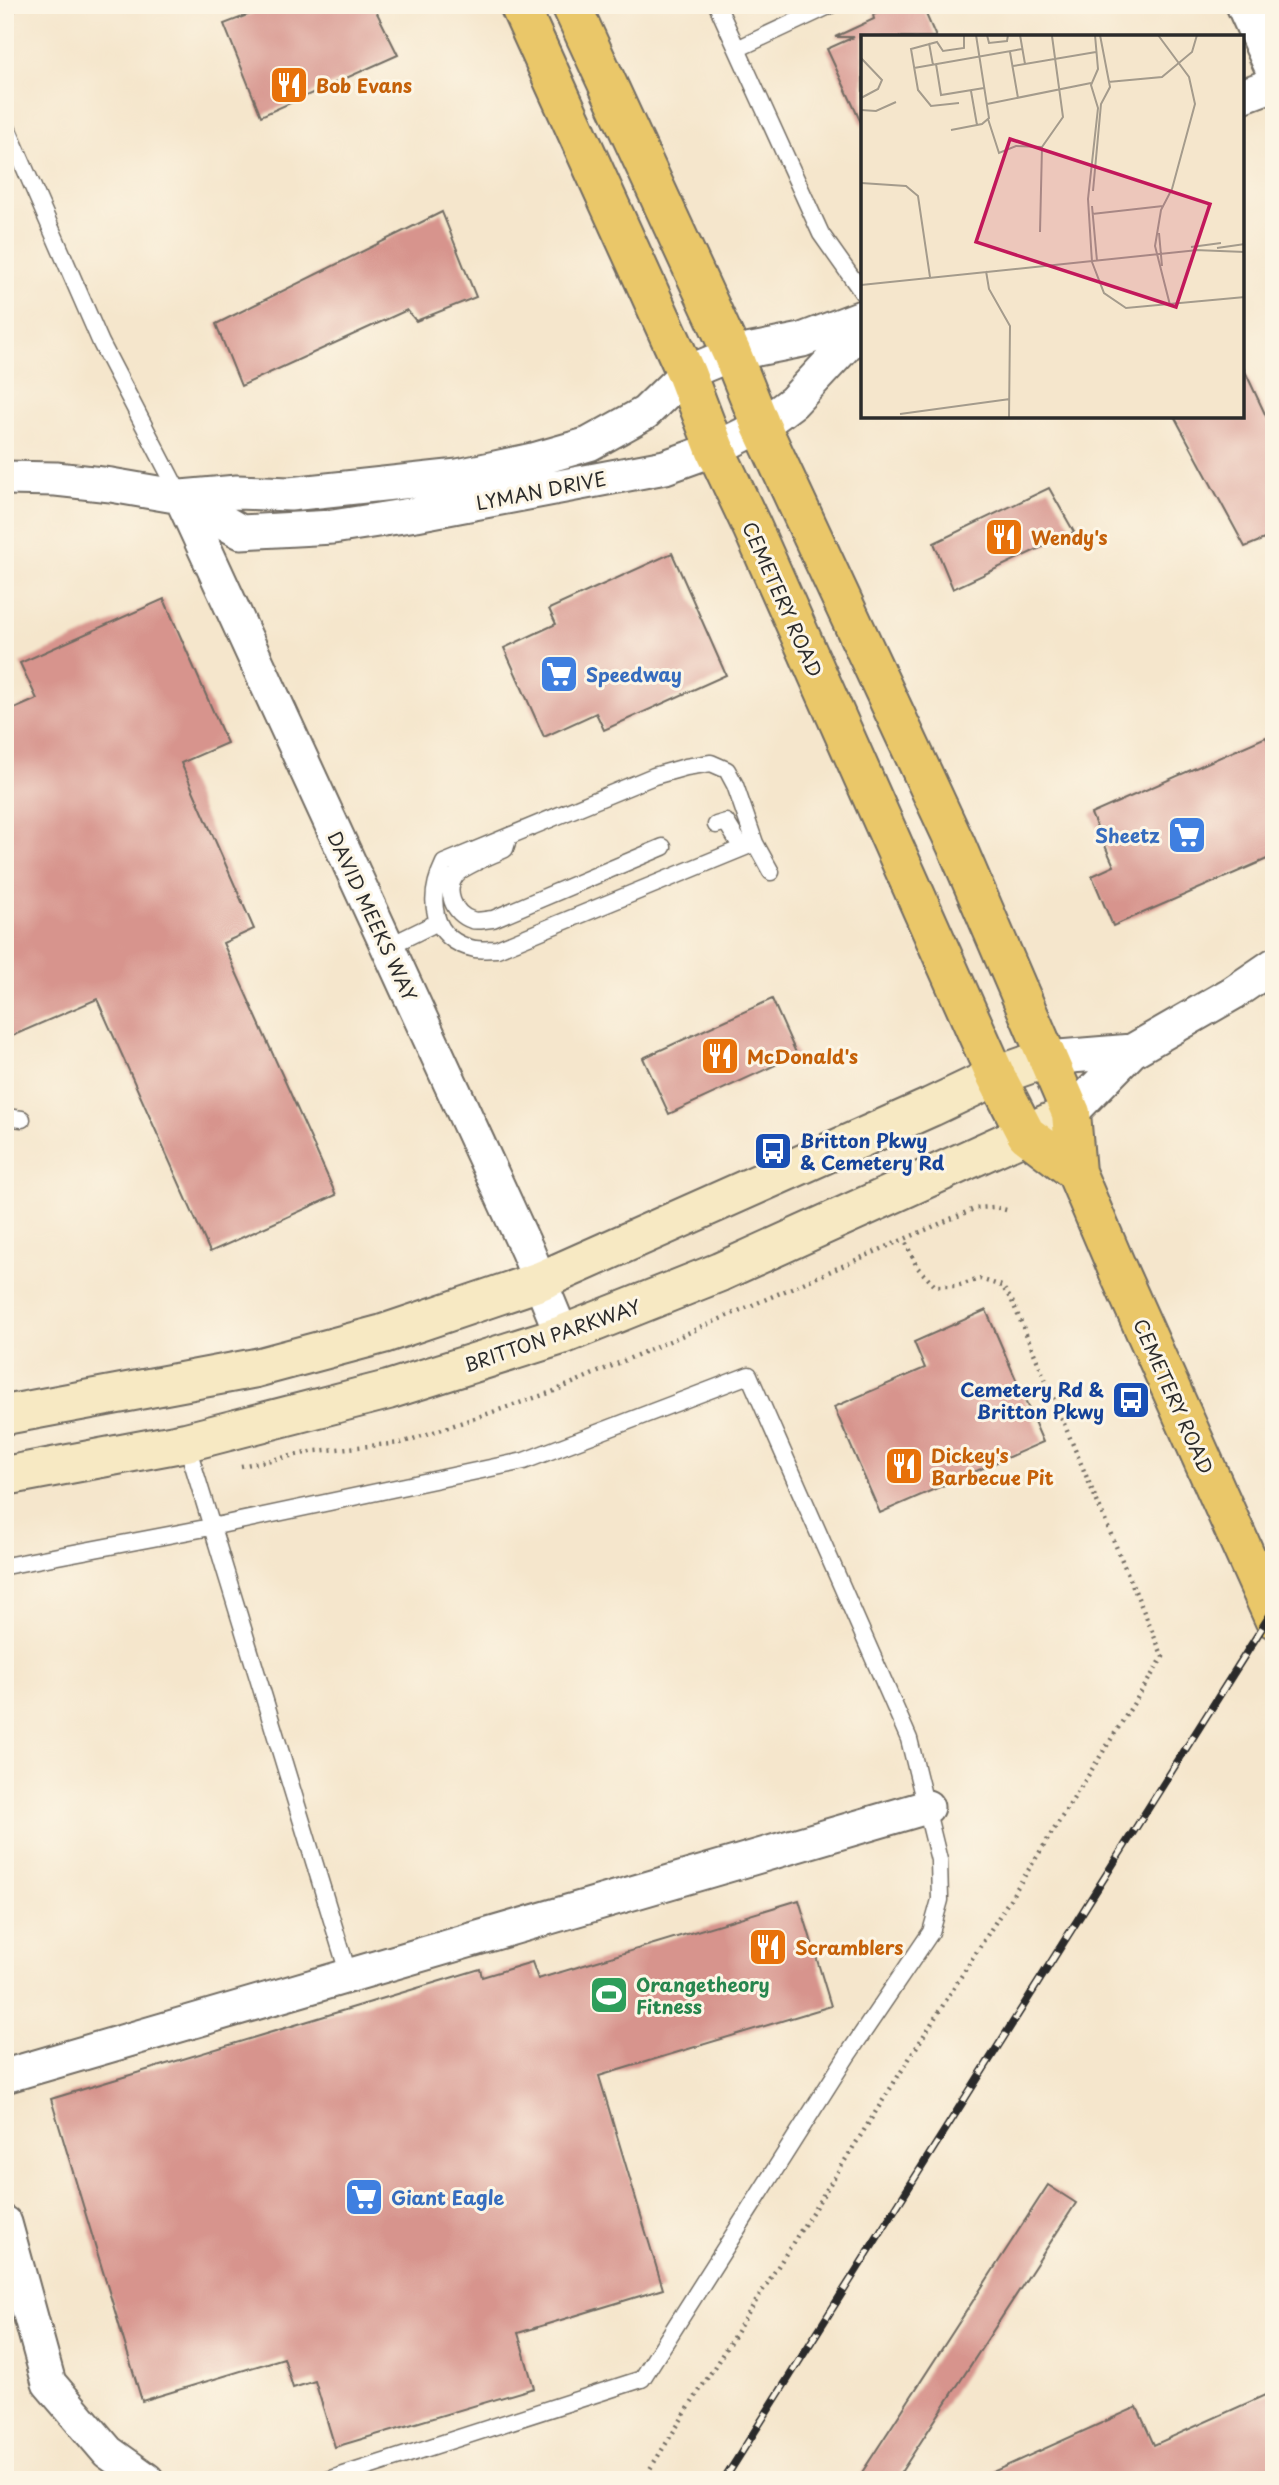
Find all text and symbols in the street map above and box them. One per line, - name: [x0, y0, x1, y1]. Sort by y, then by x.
- inset map: [861, 35, 1244, 418]
- restaurant icon: Bob Evans: [268, 64, 310, 106]
- place label: Bob Evans: [316, 71, 412, 99]
- street label: LYMAN DRIVE: [474, 464, 608, 516]
- restaurant icon: Wendy's: [983, 516, 1025, 558]
- street label: CEMETERY ROAD: [736, 517, 830, 681]
- place label: Wendy's: [1031, 523, 1108, 551]
- supermarket icon: Speedway: [538, 653, 580, 695]
- place label: Speedway: [586, 660, 682, 688]
- supermarket icon: Sheetz: [1166, 814, 1208, 856]
- place label: Sheetz: [1095, 821, 1160, 849]
- street label: DAVID MEEKS WAY: [321, 827, 425, 1005]
- restaurant icon: McDonald's: [699, 1035, 741, 1077]
- place label: McDonald's: [747, 1042, 858, 1070]
- place label: Britton Pkwy & Cemetery Rd: [800, 1126, 945, 1176]
- bus stop icon: Britton Pkwy & Cemetery Rd: [752, 1130, 794, 1172]
- street label: BRITTON PARKWAY: [460, 1292, 644, 1378]
- street label: CEMETERY ROAD: [1127, 1314, 1221, 1478]
- place label: Cemetery Rd & Britton Pkwy: [960, 1375, 1104, 1425]
- bus stop icon: Cemetery Rd & Britton Pkwy: [1110, 1379, 1152, 1421]
- place label: Dickey's Barbecue Pit: [931, 1441, 1054, 1491]
- restaurant icon: Dickey's Barbecue Pit: [883, 1445, 925, 1487]
- restaurant icon: Scramblers: [747, 1926, 789, 1968]
- place label: Scramblers: [795, 1933, 903, 1961]
- place label: Orangetheory Fitness: [636, 1970, 770, 2020]
- sports icon: Orangetheory Fitness: [588, 1974, 630, 2016]
- supermarket icon: Giant Eagle: [343, 2176, 385, 2218]
- place label: Giant Eagle: [391, 2183, 505, 2211]

